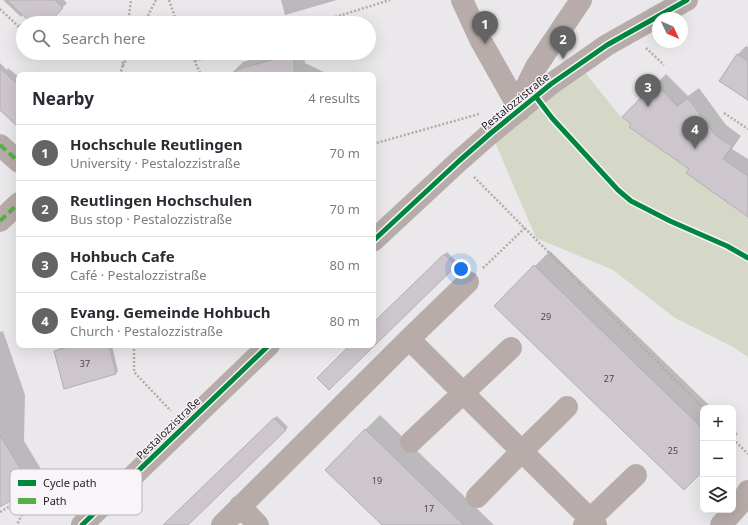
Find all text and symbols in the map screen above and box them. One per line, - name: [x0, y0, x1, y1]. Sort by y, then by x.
- pin: 1: [472, 11, 498, 44]
- north arrow: [652, 12, 688, 48]
- search box: [16, 16, 376, 60]
- pin: 2: [550, 26, 576, 59]
- icon: search: [30, 27, 52, 49]
- text: Search here: [62, 28, 145, 48]
- street label: Pestalozzistraße: [478, 69, 552, 133]
- pin: 3: [635, 74, 661, 107]
- text: Nearby: [32, 87, 94, 110]
- text: 4 results: [308, 89, 360, 107]
- pin: 4: [682, 116, 708, 149]
- text: Hochschule Reutlingen: [70, 134, 242, 154]
- text: 1: [41, 144, 49, 162]
- text: 70 m: [330, 144, 360, 162]
- text: University · Pestalozzistraße: [70, 154, 240, 172]
- text: Reutlingen Hochschulen: [70, 190, 252, 210]
- text: 2: [41, 200, 49, 218]
- text: 70 m: [330, 200, 360, 218]
- text: Bus stop · Pestalozzistraße: [70, 210, 232, 228]
- text: Hohbuch Cafe: [70, 246, 175, 266]
- text: 3: [41, 256, 49, 274]
- text: 80 m: [330, 256, 360, 274]
- your location: [451, 259, 471, 279]
- text: Café · Pestalozzistraße: [70, 266, 207, 284]
- text: Evang. Gemeinde Hohbuch: [70, 302, 271, 322]
- house number: 29: [541, 310, 551, 323]
- text: 4: [41, 312, 49, 330]
- text: 80 m: [330, 312, 360, 330]
- text: Church · Pestalozzistraße: [70, 322, 223, 340]
- house number: 37: [80, 357, 90, 370]
- house number: 27: [604, 372, 614, 385]
- street label: Pestalozzistraße: [133, 394, 203, 462]
- map controls: [700, 405, 736, 513]
- button: +: [700, 405, 736, 441]
- button: −: [700, 441, 736, 477]
- house number: 25: [668, 444, 678, 457]
- legend: [10, 469, 142, 515]
- house number: 19: [372, 474, 382, 487]
- text: Cycle path: [43, 475, 96, 490]
- button: layers: [700, 477, 736, 513]
- text: Path: [43, 493, 67, 508]
- house number: 17: [424, 502, 434, 515]

